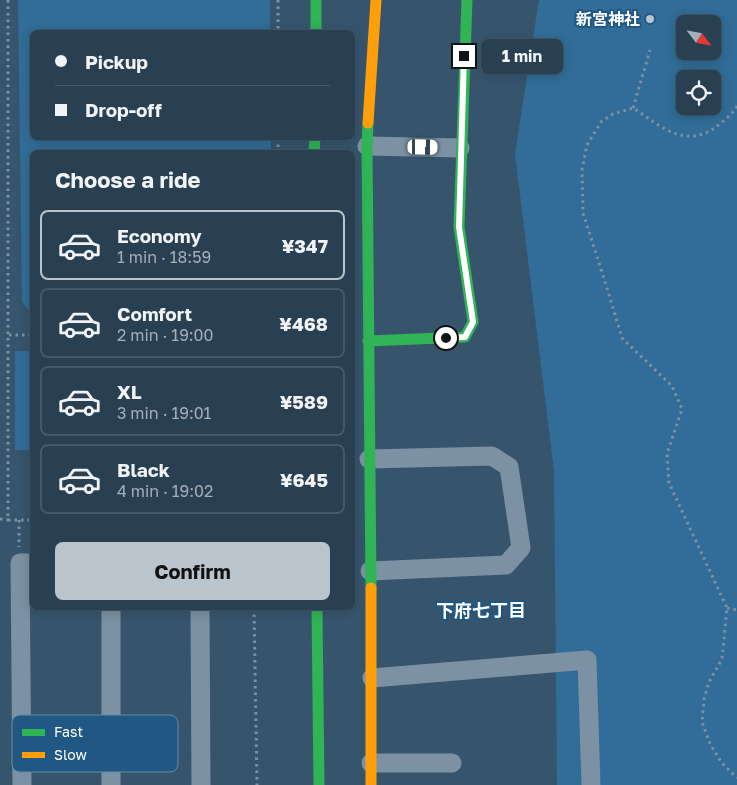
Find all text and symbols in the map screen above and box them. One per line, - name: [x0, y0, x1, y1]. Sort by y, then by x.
- place label: 新宮神社: [576, 9, 640, 29]
- marker: 新宮神社: [644, 13, 656, 25]
- north arrow: [676, 15, 721, 60]
- map controls: [676, 15, 721, 115]
- callout: 1 min: [482, 38, 564, 74]
- route end: [453, 45, 475, 67]
- text: 1 min: [502, 46, 542, 66]
- text: Pickup: [85, 50, 148, 73]
- button: locate: [676, 70, 721, 115]
- text: Drop-off: [85, 98, 162, 121]
- car: [407, 139, 438, 155]
- text: Choose a ride: [55, 166, 201, 193]
- icon: car: [57, 223, 102, 268]
- text: Economy: [117, 224, 202, 247]
- text: ¥347: [282, 234, 328, 257]
- text: 1 min · 18:59: [117, 247, 211, 267]
- icon: car: [57, 301, 102, 346]
- text: Comfort: [117, 302, 192, 325]
- text: ¥468: [279, 312, 328, 335]
- text: 2 min · 19:00: [117, 325, 213, 345]
- route start: [435, 327, 457, 349]
- icon: car: [57, 379, 102, 424]
- text: XL: [117, 380, 142, 403]
- text: ¥589: [280, 390, 328, 413]
- text: 3 min · 19:01: [117, 403, 211, 423]
- icon: car: [57, 457, 102, 502]
- text: Black: [117, 458, 170, 481]
- text: ¥645: [280, 468, 328, 491]
- text: 4 min · 19:02: [117, 481, 213, 501]
- button: Confirm: [55, 542, 330, 600]
- district label: 下府七丁目: [436, 599, 526, 621]
- legend: [12, 715, 178, 772]
- text: Fast: [54, 723, 83, 740]
- text: Slow: [54, 746, 87, 763]

